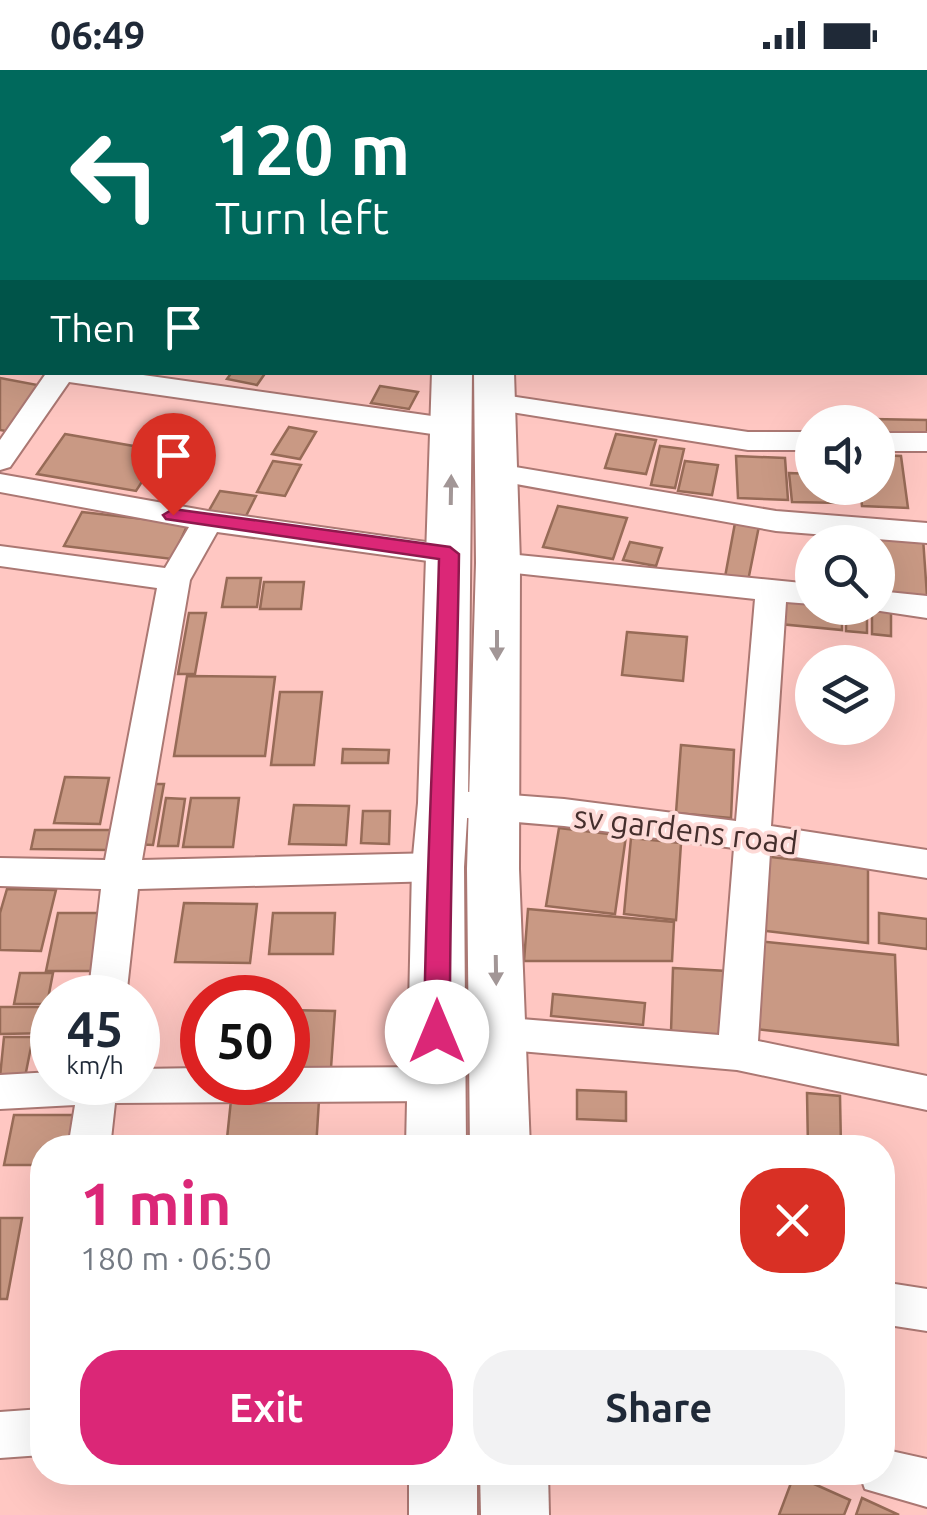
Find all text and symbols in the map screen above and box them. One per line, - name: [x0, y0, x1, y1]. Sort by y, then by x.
- text: 06:49: [50, 14, 145, 56]
- icon: left: [50, 110, 180, 240]
- text: 120 m: [215, 110, 410, 188]
- text: Turn left: [215, 192, 389, 243]
- icon: arrive: [156, 300, 211, 355]
- text: Then: [50, 307, 136, 349]
- map controls: [795, 405, 895, 745]
- button: sound: [795, 405, 895, 505]
- pin: [131, 413, 216, 516]
- icon: arrive: [146, 428, 201, 483]
- one-way arrow: [443, 474, 459, 506]
- button: search: [795, 525, 895, 625]
- one-way arrow: [489, 629, 505, 661]
- button: layers: [795, 645, 895, 745]
- street label: sv gardens road: [572, 797, 800, 861]
- one-way arrow: [488, 954, 504, 986]
- speed limit sign: 50: [180, 975, 310, 1105]
- position arrow: [385, 980, 489, 1084]
- text: 45: [67, 1000, 123, 1056]
- text: km/h: [66, 1051, 124, 1079]
- button: close: [740, 1168, 845, 1273]
- text: 1 min: [80, 1169, 232, 1236]
- text: 180 m · 06:50: [80, 1240, 272, 1276]
- button: Exit: [80, 1350, 453, 1465]
- button: Share: [473, 1350, 845, 1465]

